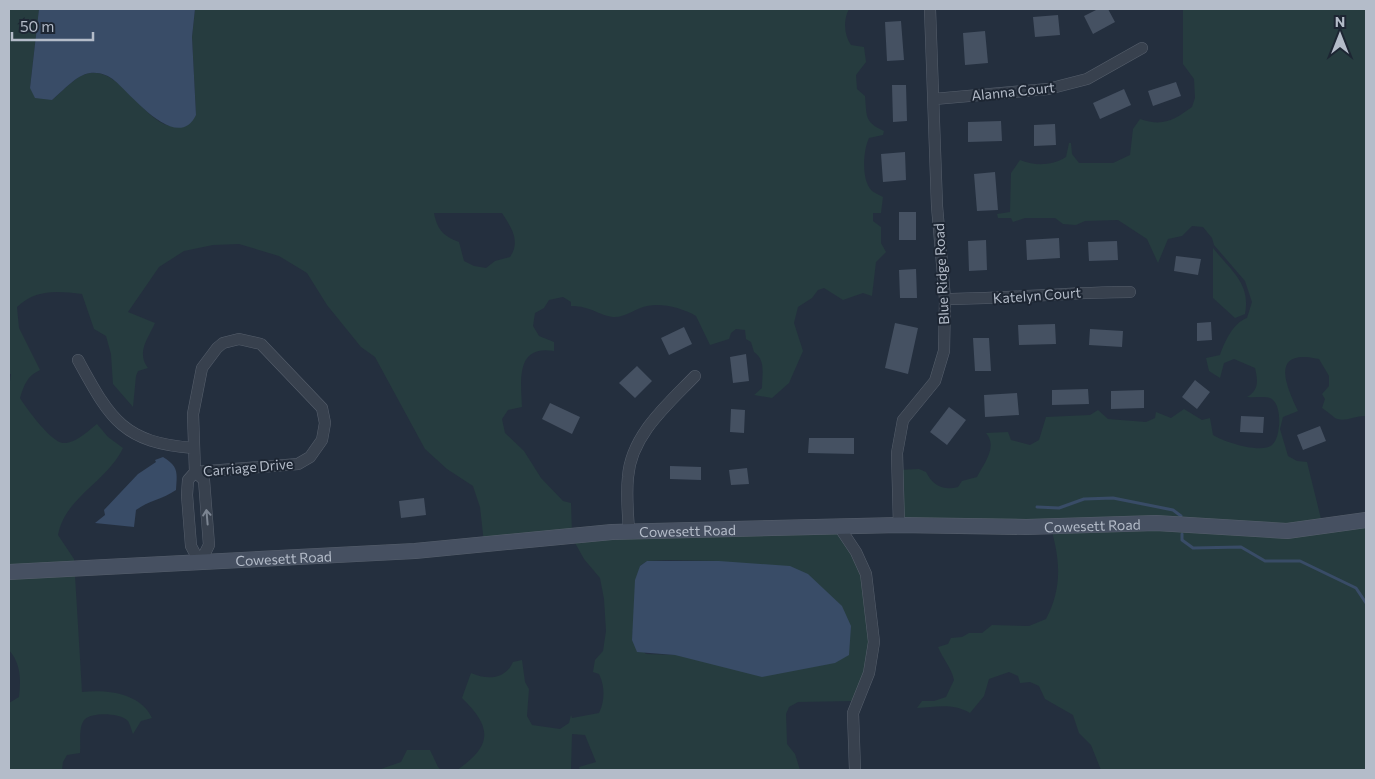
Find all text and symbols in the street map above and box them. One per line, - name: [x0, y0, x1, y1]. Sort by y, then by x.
- scale bar: [12, 10, 94, 42]
- north arrow: [1315, 10, 1365, 60]
- text: N: [1335, 13, 1345, 30]
- text: 50 m: [20, 17, 54, 35]
- street label: Alanna Court: [970, 78, 1056, 104]
- street label: Blue Ridge Road: [930, 223, 952, 325]
- street label: Katelyn Court: [992, 283, 1082, 307]
- street label: Carriage Drive: [202, 455, 294, 479]
- one-way arrow: [202, 509, 212, 525]
- street label: Cowesett Road: [1044, 515, 1141, 535]
- street label: Cowesett Road: [639, 520, 736, 540]
- street label: Cowesett Road: [235, 547, 332, 569]

